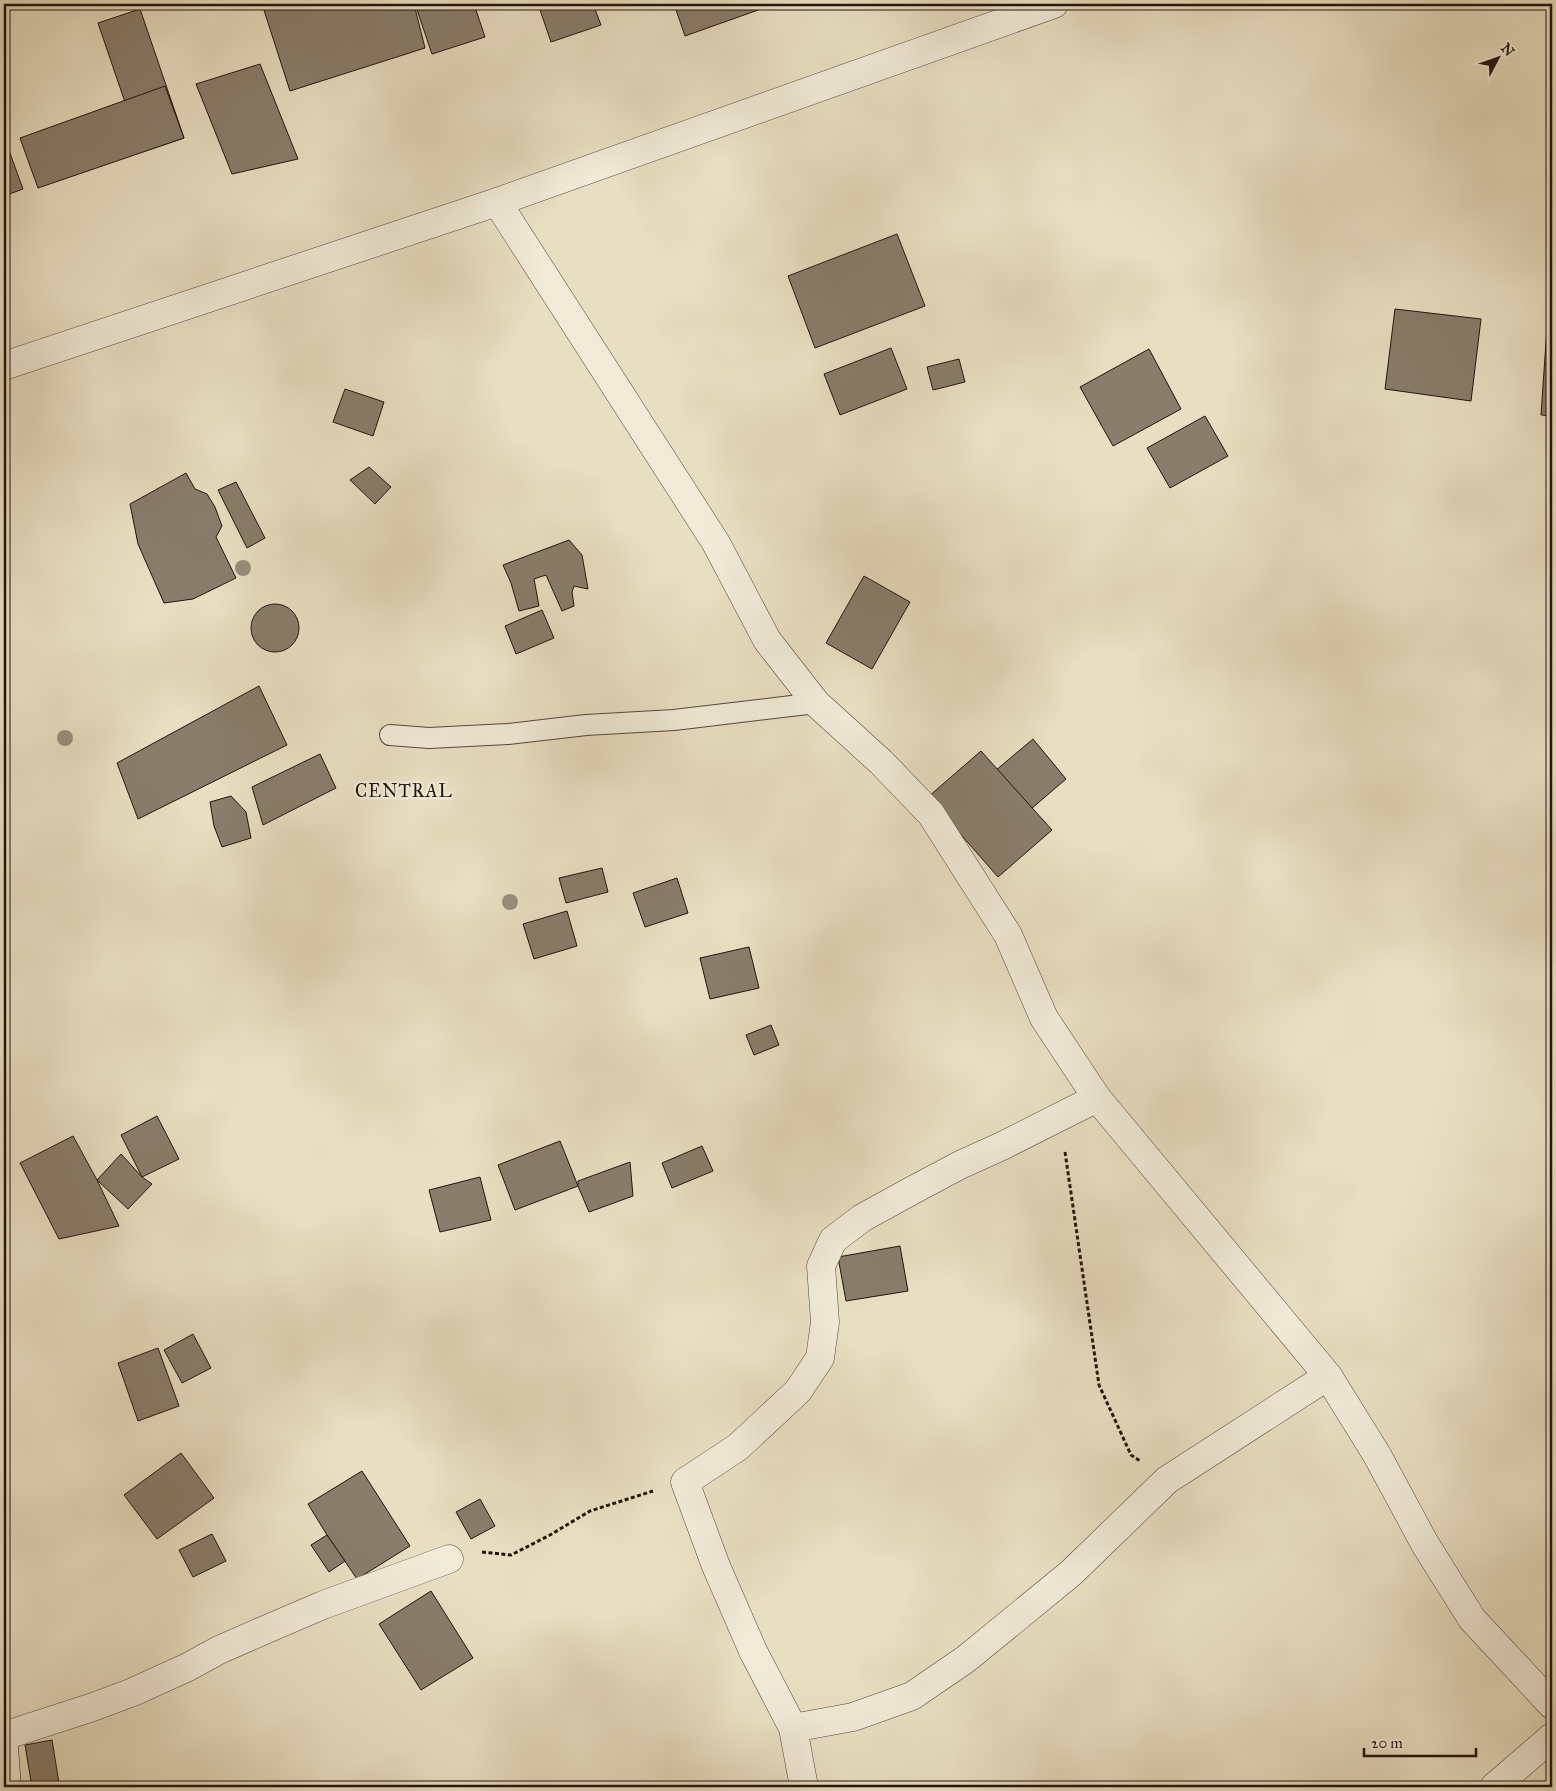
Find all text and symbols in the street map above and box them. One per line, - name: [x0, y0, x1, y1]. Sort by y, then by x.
- north arrow: [1474, 32, 1524, 82]
- text: N: [1497, 40, 1518, 60]
- district label: CENTRAL: [355, 780, 453, 802]
- scale bar: [1364, 1726, 1476, 1758]
- text: 20 m: [1371, 1734, 1403, 1752]

